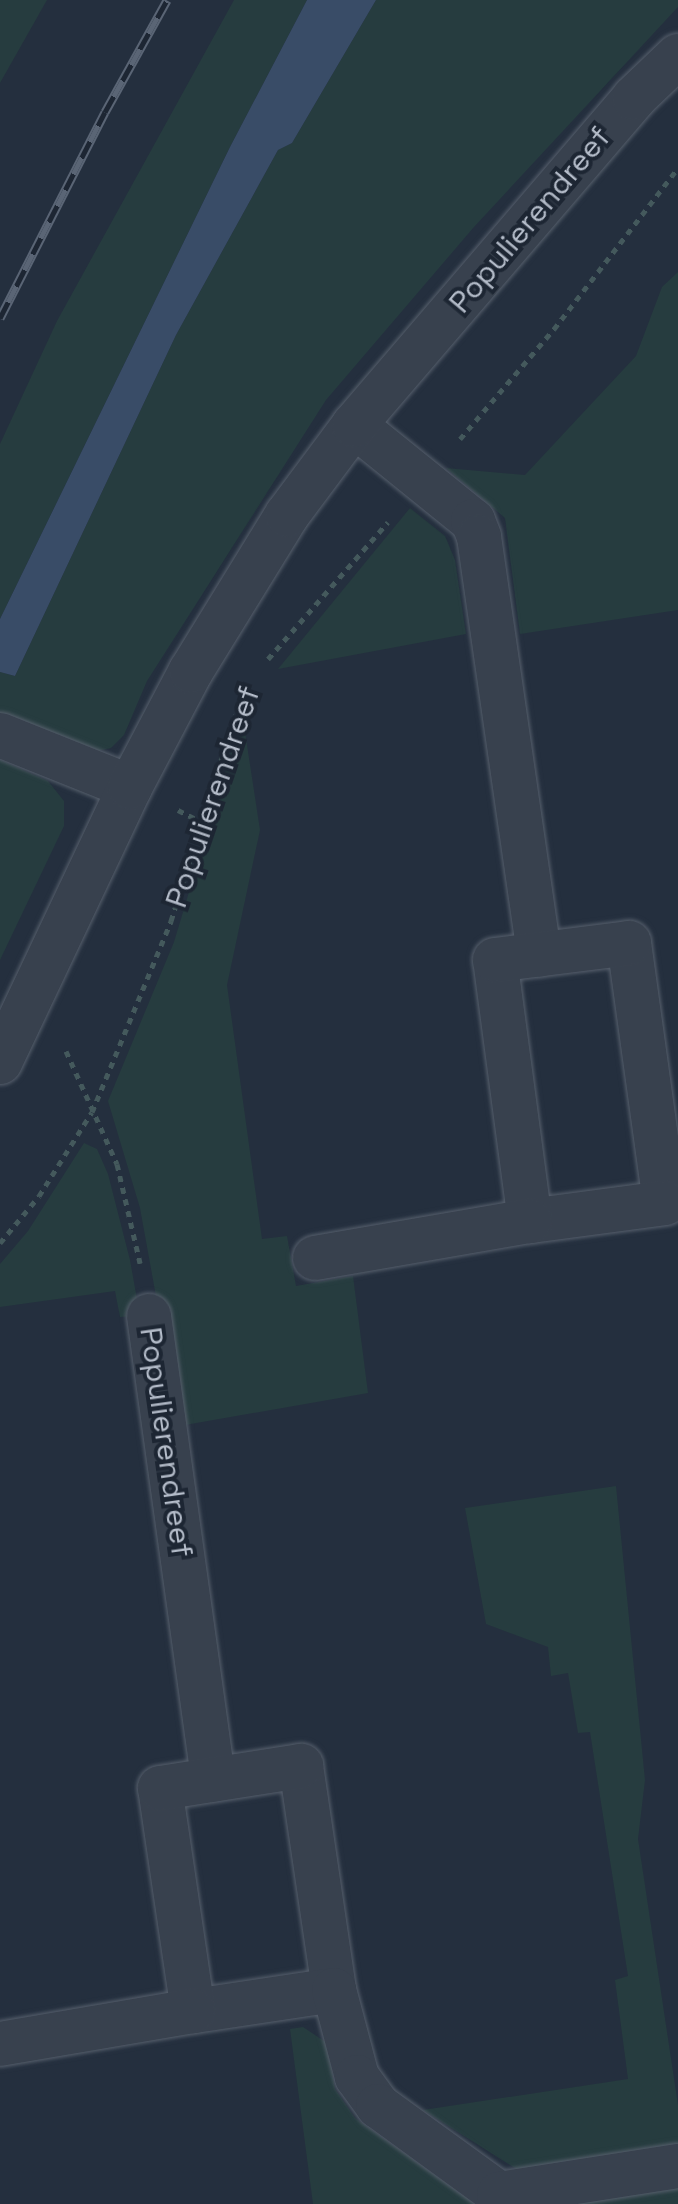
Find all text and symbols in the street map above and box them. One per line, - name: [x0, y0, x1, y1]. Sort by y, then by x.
- street label: Populierendreef: [442, 120, 618, 320]
- street label: Populierendreef: [158, 682, 268, 912]
- street label: Populierendreef: [132, 1325, 200, 1559]

